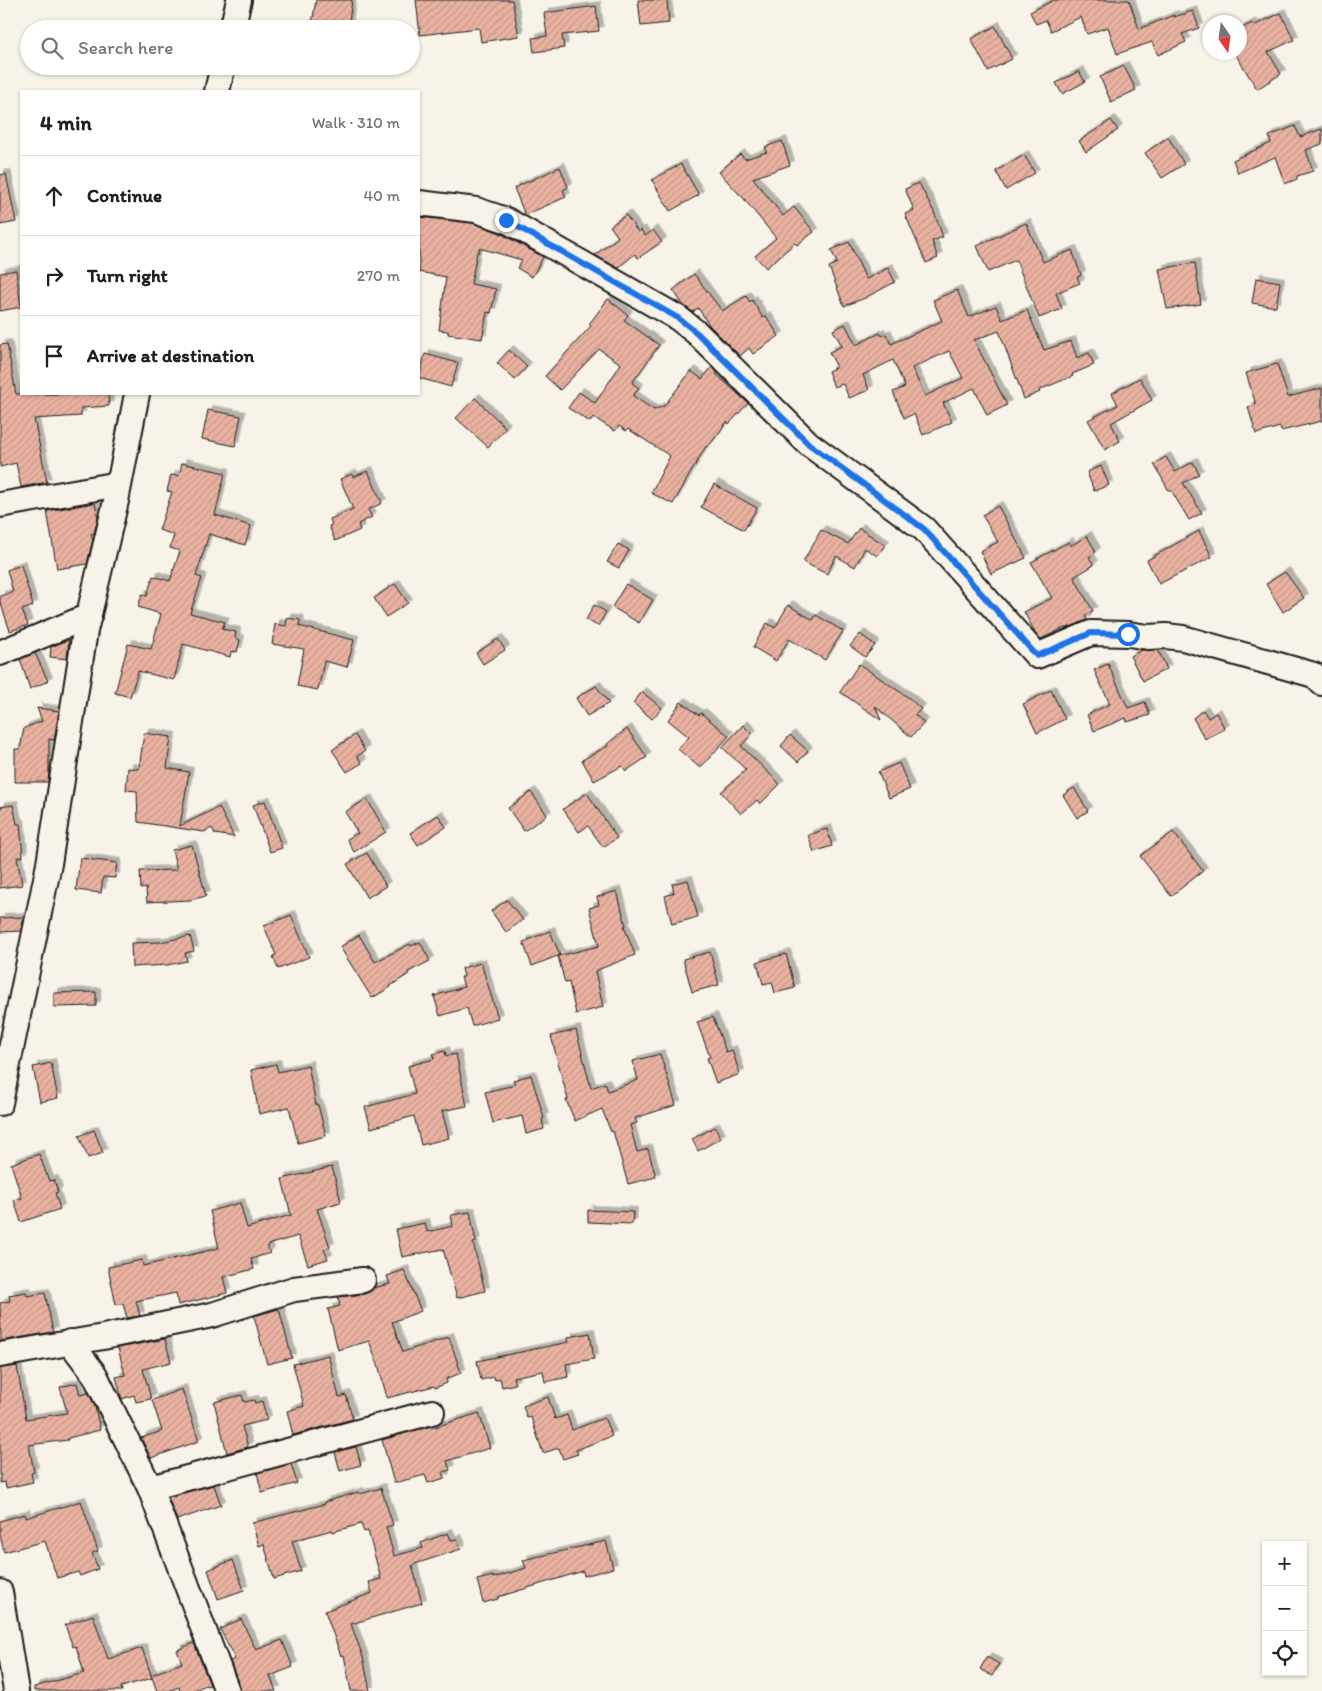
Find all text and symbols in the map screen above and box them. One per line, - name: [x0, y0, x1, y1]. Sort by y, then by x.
- north arrow: [1202, 15, 1247, 60]
- search box: [20, 20, 420, 75]
- icon: search: [38, 34, 66, 62]
- text: Search here: [78, 36, 173, 59]
- text: 4 min: [40, 110, 92, 135]
- text: Walk · 310 m: [312, 113, 400, 132]
- icon: ahead: [40, 182, 68, 210]
- text: Continue: [87, 184, 162, 207]
- text: 40 m: [363, 186, 400, 205]
- route end: [495, 209, 518, 232]
- icon: right: [40, 262, 68, 290]
- text: Turn right: [87, 264, 168, 287]
- text: 270 m: [357, 266, 400, 285]
- icon: arrive: [40, 342, 68, 370]
- text: Arrive at destination: [87, 344, 254, 367]
- route start: [1117, 623, 1140, 646]
- map controls: [1262, 1541, 1307, 1676]
- button: +: [1262, 1541, 1307, 1586]
- button: −: [1262, 1586, 1307, 1631]
- button: locate: [1262, 1631, 1307, 1676]

